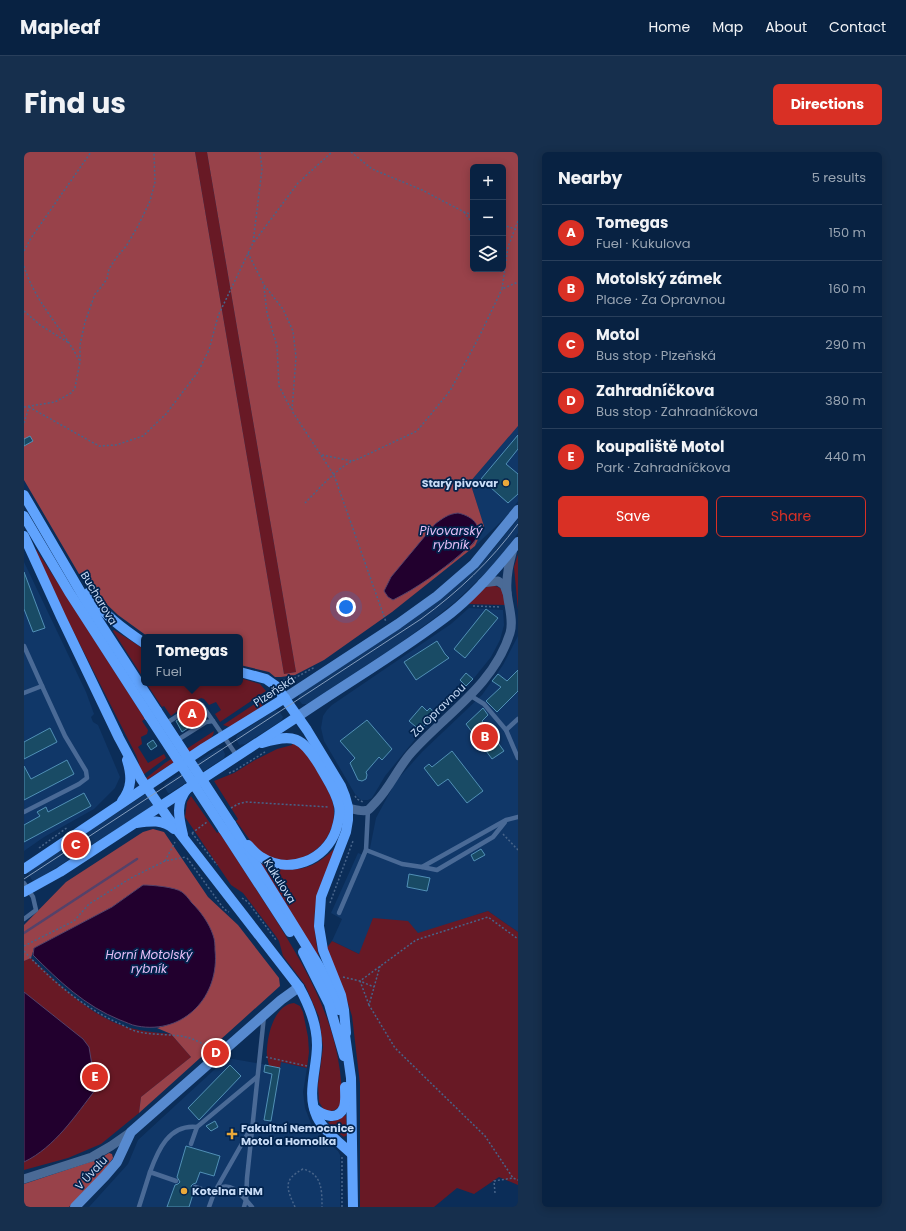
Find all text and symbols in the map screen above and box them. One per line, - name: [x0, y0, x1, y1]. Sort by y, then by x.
- text: Mapleaf: [20, 14, 100, 41]
- text: Home: [648, 17, 690, 37]
- text: Map: [712, 17, 743, 37]
- text: About: [765, 17, 807, 37]
- text: Contact: [829, 17, 886, 37]
- text: Find us: [24, 84, 126, 123]
- button: Directions: [773, 84, 882, 125]
- map controls: [470, 164, 506, 272]
- button: +: [470, 164, 506, 200]
- text: Nearby: [558, 166, 622, 190]
- text: 5 results: [812, 168, 866, 187]
- button: −: [470, 200, 506, 236]
- text: Tomegas: [596, 212, 668, 233]
- text: A: [566, 223, 576, 242]
- text: 150 m: [829, 223, 866, 242]
- text: Fuel · Kukulova: [596, 234, 691, 253]
- button: layers: [470, 236, 506, 272]
- text: Motolský zámek: [596, 268, 722, 289]
- text: B: [567, 279, 575, 298]
- text: 160 m: [829, 279, 866, 298]
- text: Place · Za Opravnou: [596, 290, 725, 309]
- text: Motol: [596, 324, 639, 345]
- text: C: [566, 335, 576, 354]
- text: 290 m: [825, 335, 866, 354]
- text: Bus stop · Plzeňská: [596, 346, 716, 365]
- text: Zahradníčkova: [596, 380, 714, 401]
- text: D: [566, 391, 576, 410]
- text: 380 m: [825, 391, 866, 410]
- text: Bus stop · Zahradníčkova: [596, 402, 758, 421]
- text: koupaliště Motol: [596, 436, 724, 457]
- text: E: [567, 447, 575, 466]
- text: 440 m: [825, 447, 866, 466]
- text: Park · Zahradníčkova: [596, 458, 731, 477]
- place label: Starý pivovar: [422, 475, 498, 491]
- marker: Starý pivovar: [501, 478, 511, 488]
- button: Save: [558, 496, 708, 537]
- button: Share: [716, 496, 866, 537]
- water label: Pivovarský rybník: [420, 522, 484, 553]
- street label: Bucharova: [77, 568, 121, 628]
- your location: [336, 597, 356, 617]
- popup: [141, 634, 243, 686]
- text: Tomegas: [156, 640, 228, 661]
- text: Fuel: [156, 662, 182, 681]
- street label: Plzeňská: [250, 672, 298, 710]
- street label: Za Opravnou: [407, 679, 469, 741]
- pin: A: [179, 699, 205, 729]
- pin: B: [472, 722, 498, 752]
- pin: C: [63, 830, 89, 860]
- street label: Kukulova: [260, 856, 300, 906]
- water label: Horní Motolský rybník: [106, 946, 194, 977]
- pin: D: [203, 1038, 229, 1068]
- pin: E: [82, 1062, 108, 1092]
- place label: Fakultní Nemocnice Motol a Homolka: [241, 1120, 354, 1149]
- marker: Fakultní Nemocnice Motol a Homolka: [226, 1128, 238, 1140]
- street label: V Úvalu: [71, 1152, 111, 1194]
- place label: Kotelna FNM: [192, 1183, 263, 1199]
- marker: Kotelna FNM: [179, 1186, 189, 1196]

